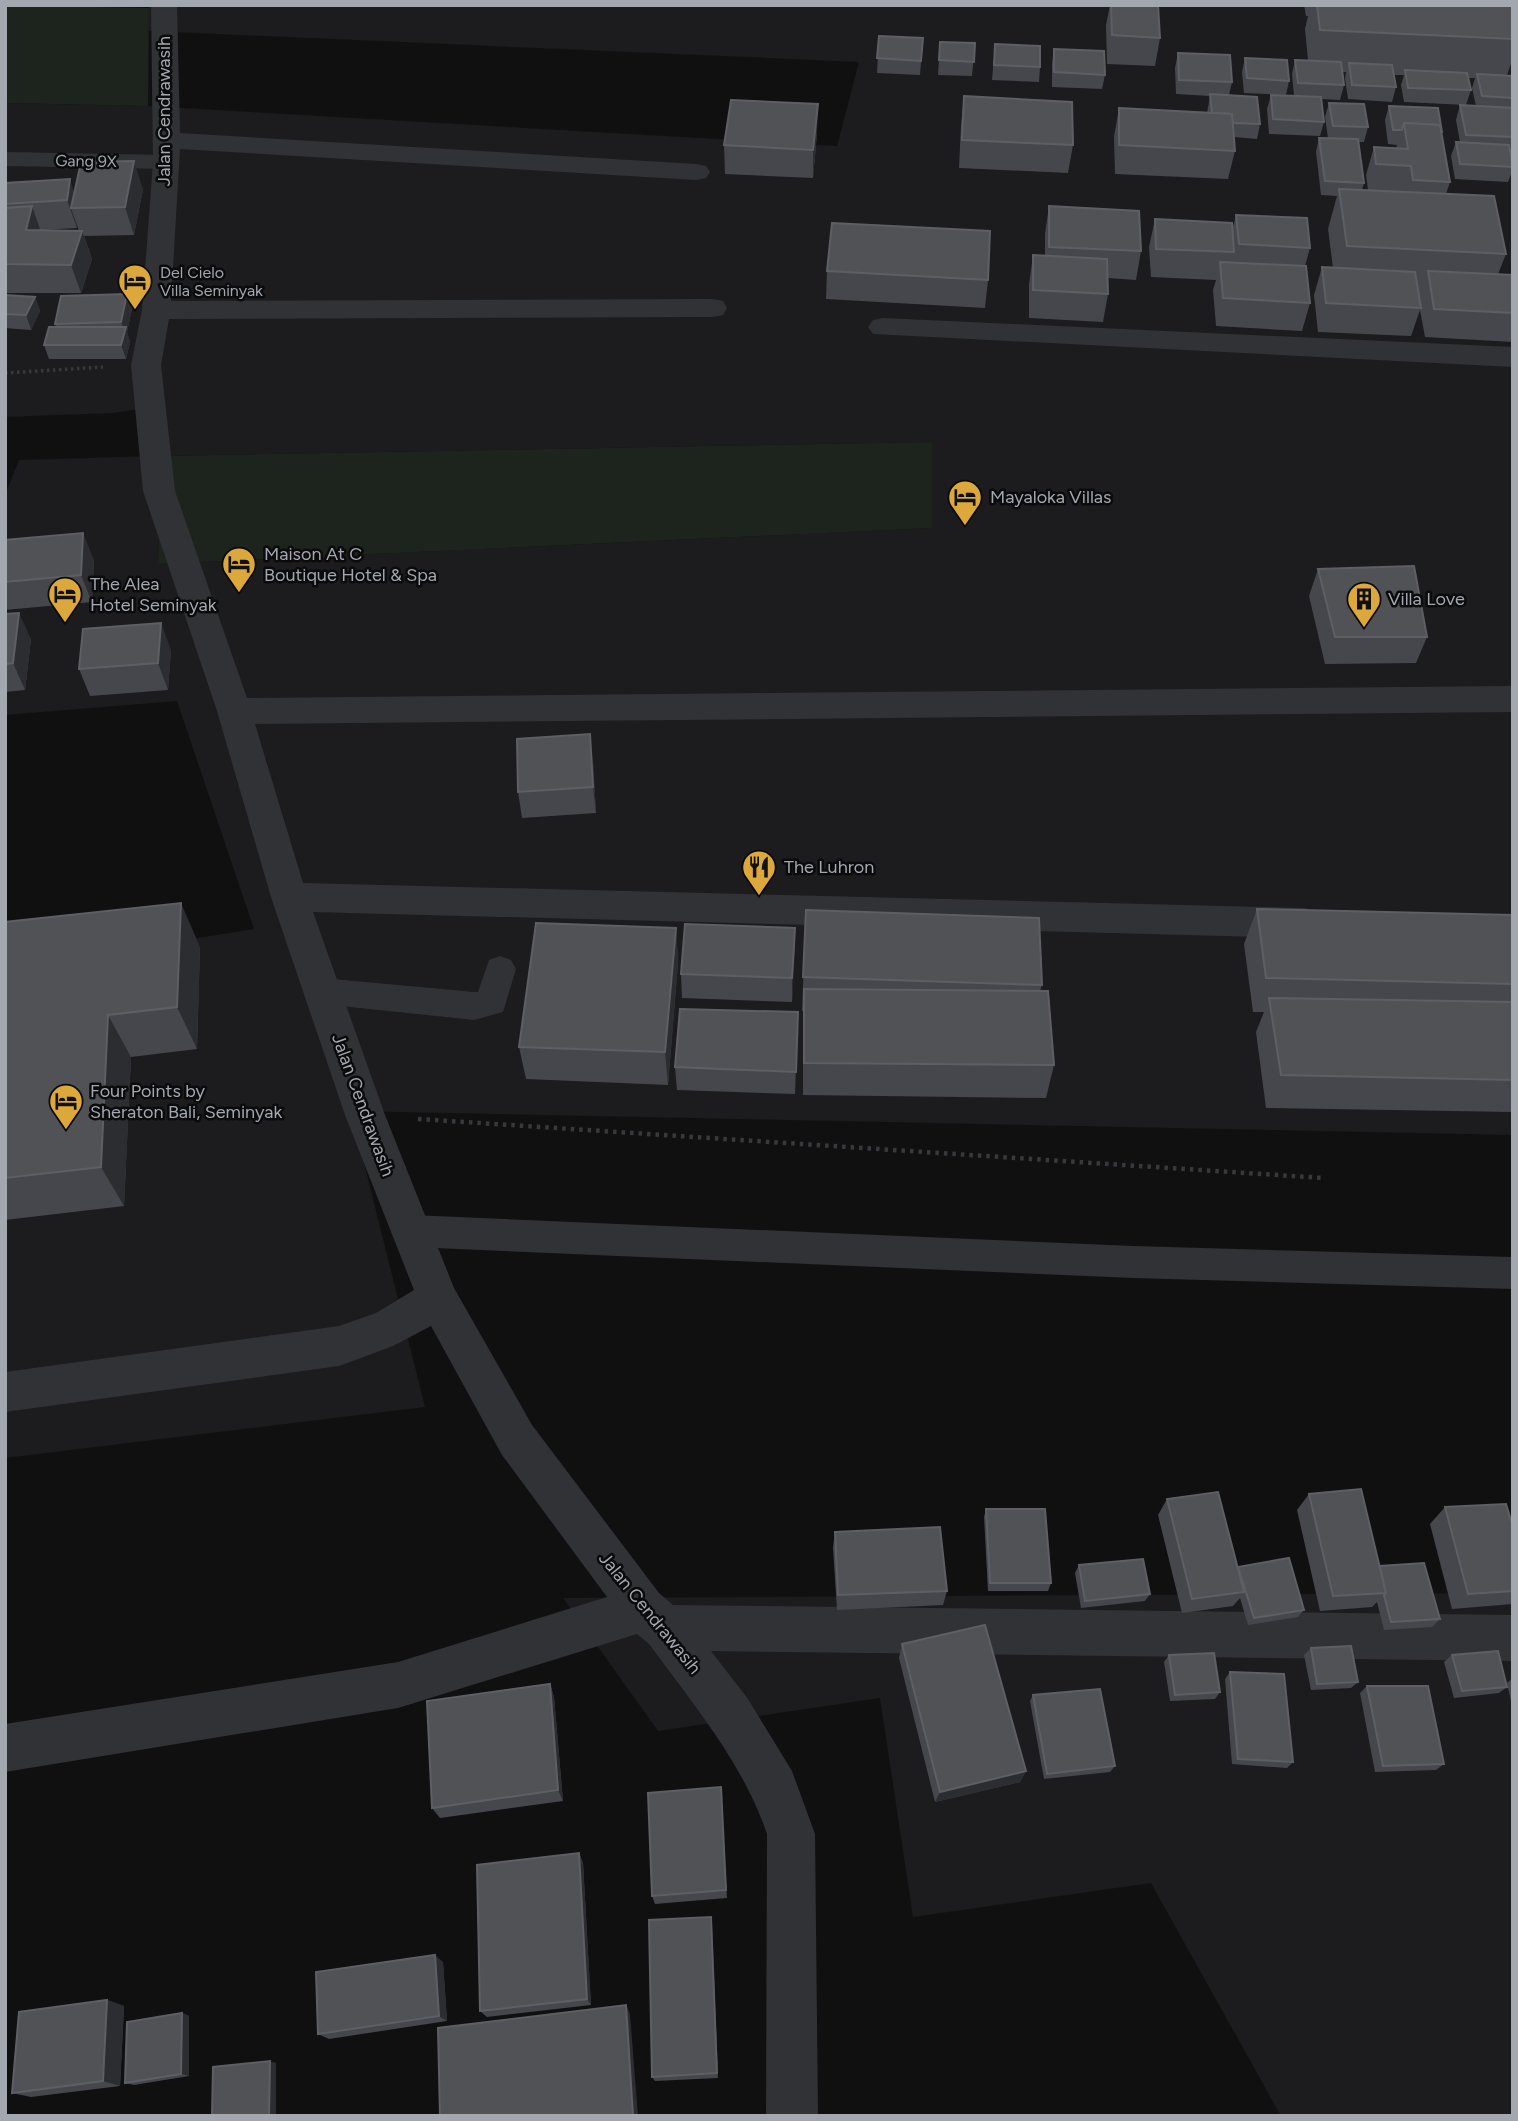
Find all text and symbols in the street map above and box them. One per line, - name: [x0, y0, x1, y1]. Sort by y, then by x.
- street label: Jalan Cendrawasih: [153, 36, 175, 186]
- street label: Gang 9X: [55, 151, 117, 171]
- hotel icon: Del Cielo Villa Seminyak: [116, 262, 154, 311]
- place label: Del Cielo Villa Seminyak: [160, 263, 263, 300]
- hotel icon: Mayaloka Villas: [946, 478, 984, 527]
- place label: Mayaloka Villas: [990, 486, 1111, 508]
- place label: Maison At C Boutique Hotel & Spa: [264, 543, 437, 586]
- hotel icon: Maison At C Boutique Hotel & Spa: [220, 545, 258, 594]
- place label: The Alea Hotel Seminyak: [90, 573, 217, 616]
- hotel icon: The Alea Hotel Seminyak: [46, 575, 84, 624]
- building icon: Villa Love: [1345, 580, 1383, 629]
- place label: Villa Love: [1388, 588, 1465, 610]
- restaurant icon: The Luhron: [740, 848, 778, 897]
- place label: The Luhron: [784, 856, 874, 878]
- street label: Jalan Cendrawasih: [327, 1031, 399, 1179]
- place label: Four Points by Sheraton Bali, Seminyak: [90, 1080, 282, 1123]
- hotel icon: Four Points by Sheraton Bali, Seminyak: [47, 1082, 85, 1131]
- street label: Jalan Cendrawasih: [594, 1548, 706, 1678]

